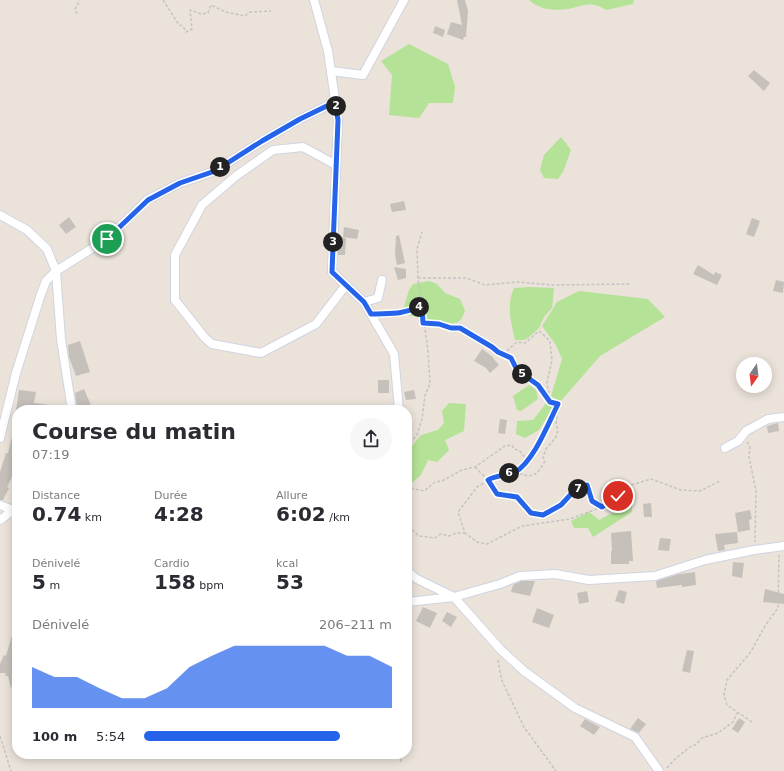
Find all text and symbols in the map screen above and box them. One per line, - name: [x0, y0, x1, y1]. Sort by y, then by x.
- pin: 2: [326, 96, 346, 116]
- text: 2: [332, 99, 340, 112]
- pin: 1: [210, 157, 230, 177]
- text: 1: [216, 160, 224, 173]
- pin: [90, 222, 124, 256]
- icon: arrive: [96, 228, 118, 250]
- pin: 3: [323, 232, 343, 252]
- text: 3: [329, 235, 337, 248]
- pin: 4: [409, 297, 429, 317]
- text: 4: [415, 300, 423, 313]
- north arrow: [736, 357, 772, 393]
- map controls: [736, 357, 772, 393]
- pin: 5: [512, 364, 532, 384]
- text: 5: [518, 367, 526, 380]
- button: share: [350, 418, 392, 460]
- text: Course du matin: [32, 419, 236, 444]
- text: 07:19: [32, 447, 69, 462]
- pin: 6: [499, 463, 519, 483]
- text: 6: [505, 466, 513, 479]
- pin: 7: [568, 479, 588, 499]
- pin: [601, 479, 635, 513]
- text: 7: [574, 482, 582, 495]
- icon: check: [607, 485, 629, 507]
- text: Distance: [32, 489, 80, 502]
- text: Durée: [154, 489, 187, 502]
- text: Allure: [276, 489, 308, 502]
- text: 0.74: [32, 502, 81, 526]
- text: 4:28: [154, 502, 204, 526]
- text: 6:02: [276, 502, 326, 526]
- text: km: [81, 511, 102, 524]
- text: /km: [326, 511, 350, 524]
- text: Dénivelé: [32, 557, 80, 570]
- text: Cardio: [154, 557, 190, 570]
- text: kcal: [276, 557, 298, 570]
- text: 5: [32, 570, 46, 594]
- text: 158: [154, 570, 196, 594]
- text: 53: [276, 570, 304, 594]
- text: m: [46, 579, 60, 592]
- text: bpm: [196, 579, 224, 592]
- text: Dénivelé: [32, 617, 89, 632]
- text: 206–211 m: [319, 617, 392, 632]
- text: 100 m: [32, 729, 77, 744]
- text: 5:54: [96, 729, 125, 744]

